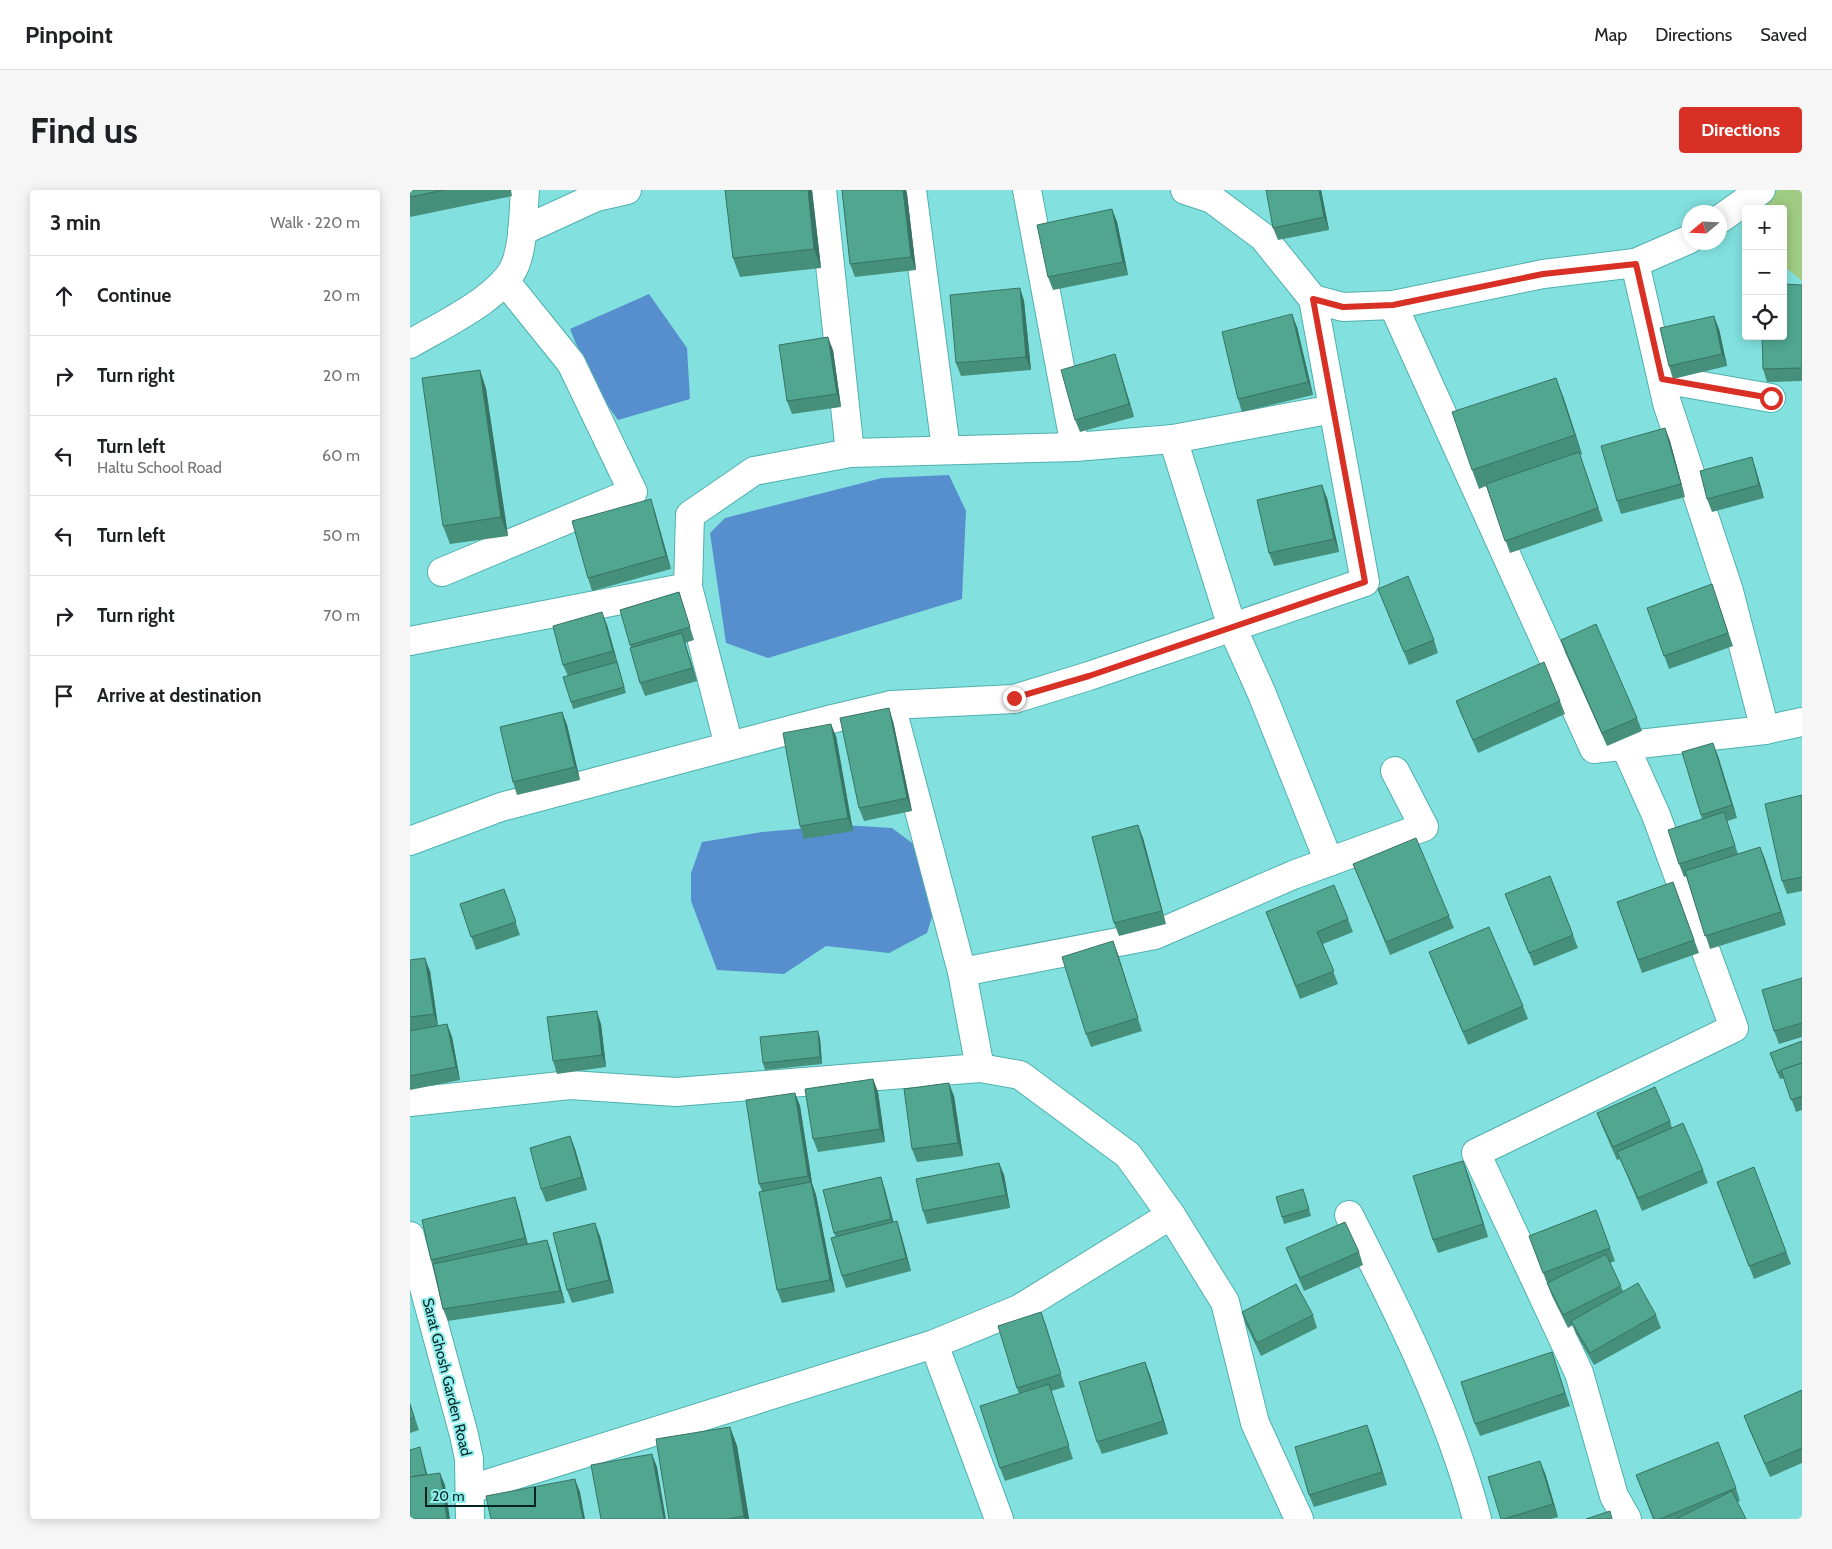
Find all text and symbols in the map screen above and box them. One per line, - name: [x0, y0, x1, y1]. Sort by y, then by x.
- text: Pinpoint: [25, 20, 113, 49]
- text: Map: [1594, 24, 1627, 46]
- text: Directions: [1655, 24, 1732, 46]
- text: Saved: [1760, 24, 1807, 46]
- button: Directions: [1679, 107, 1802, 153]
- text: Find us: [30, 109, 138, 152]
- north arrow: [1682, 205, 1727, 250]
- map controls: [1742, 205, 1787, 340]
- button: +: [1742, 205, 1787, 250]
- text: 3 min: [50, 210, 101, 235]
- text: Walk · 220 m: [270, 213, 360, 232]
- button: −: [1742, 250, 1787, 295]
- icon: ahead: [50, 282, 78, 310]
- text: Continue: [97, 284, 171, 307]
- text: 20 m: [323, 286, 360, 305]
- button: locate: [1742, 295, 1787, 340]
- icon: right: [50, 362, 78, 390]
- text: Turn right: [97, 364, 175, 387]
- text: 20 m: [323, 366, 360, 385]
- route start: [1760, 387, 1783, 410]
- text: Turn left: [97, 435, 165, 458]
- icon: left: [50, 442, 78, 470]
- text: 60 m: [322, 446, 360, 465]
- text: Haltu School Road: [97, 458, 222, 477]
- icon: left: [50, 522, 78, 550]
- text: Turn left: [97, 524, 165, 547]
- text: 50 m: [323, 526, 360, 545]
- icon: right: [50, 602, 78, 630]
- text: Turn right: [97, 604, 175, 627]
- text: 70 m: [323, 606, 360, 625]
- icon: arrive: [50, 682, 78, 710]
- text: Arrive at destination: [97, 684, 261, 707]
- route end: [1003, 687, 1026, 710]
- street label: Sarat Ghosh Garden Road: [419, 1296, 475, 1458]
- scale bar: [425, 1484, 536, 1507]
- text: 20 m: [432, 1487, 465, 1505]

